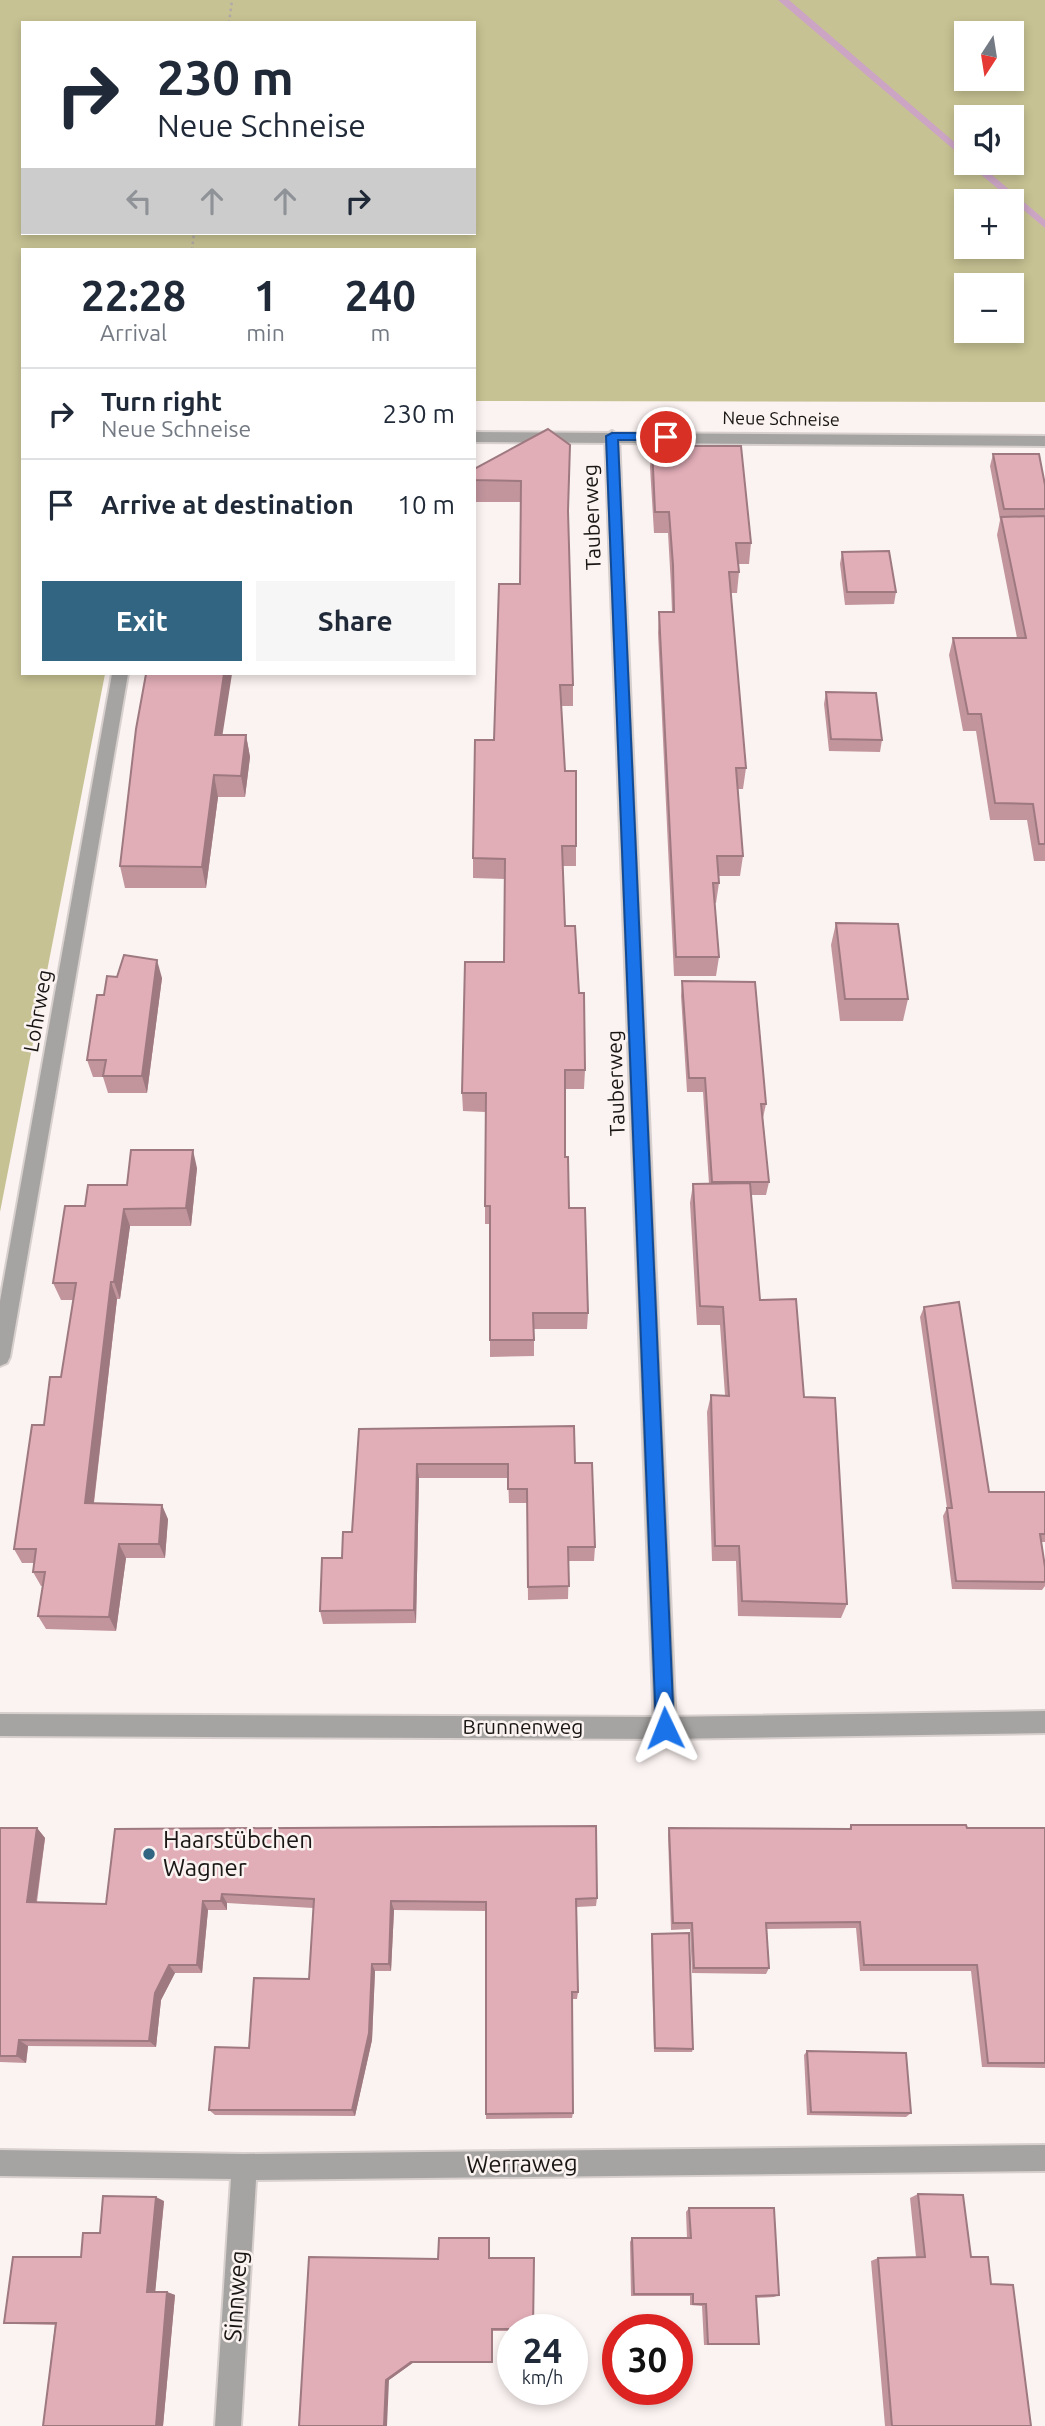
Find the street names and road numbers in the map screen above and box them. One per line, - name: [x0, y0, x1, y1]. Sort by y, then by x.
- street label: Neue Schneise: [722, 407, 840, 429]
- street label: Tauberweg: [577, 464, 605, 570]
- street label: Lohrweg: [18, 968, 56, 1054]
- street label: Tauberweg: [601, 1030, 629, 1136]
- street label: Brunnenweg: [463, 1714, 583, 1738]
- street label: Werraweg: [466, 2149, 578, 2178]
- street label: Sinnweg: [219, 2249, 252, 2343]

